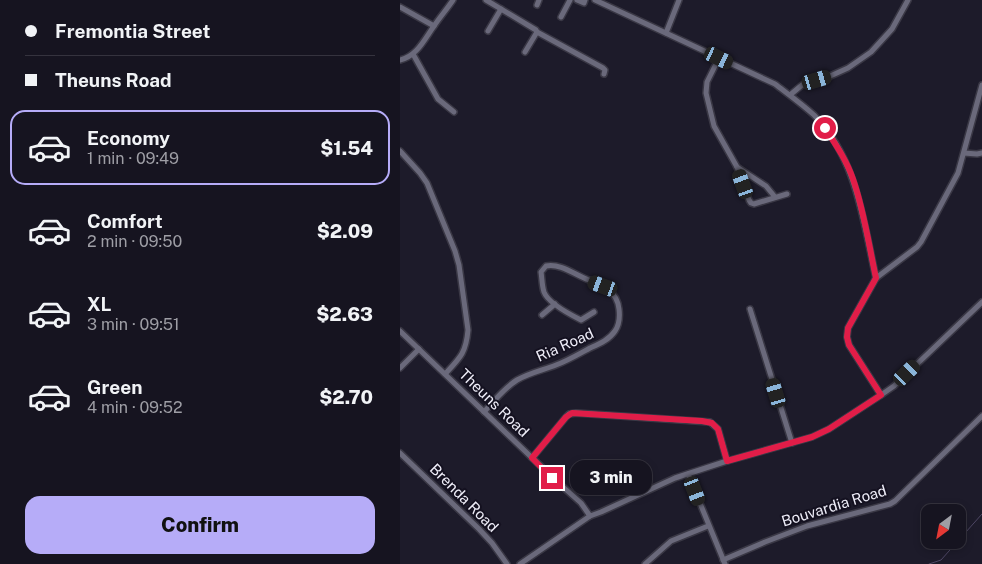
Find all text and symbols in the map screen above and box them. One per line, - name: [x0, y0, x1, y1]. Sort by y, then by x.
- text: Fremontia Street: [55, 20, 210, 42]
- car: [702, 45, 735, 71]
- text: Theuns Road: [55, 69, 172, 91]
- car: [800, 69, 833, 91]
- route start: [814, 117, 836, 139]
- icon: car: [27, 125, 72, 170]
- text: Economy: [87, 127, 170, 149]
- text: $1.54: [320, 137, 373, 159]
- text: 1 min · 09:49: [87, 149, 179, 168]
- car: [730, 167, 755, 201]
- icon: car: [27, 208, 72, 253]
- text: Comfort: [87, 210, 163, 232]
- text: $2.09: [317, 220, 373, 242]
- text: 2 min · 09:50: [87, 232, 182, 251]
- car: [586, 274, 619, 298]
- icon: car: [27, 291, 72, 336]
- text: XL: [87, 293, 112, 315]
- text: $2.63: [316, 303, 373, 325]
- text: 3 min · 09:51: [87, 315, 180, 334]
- street label: Ria Road: [533, 324, 596, 365]
- car: [891, 357, 923, 389]
- street label: Theuns Road: [456, 365, 533, 440]
- icon: car: [27, 374, 72, 419]
- text: Green: [87, 376, 142, 398]
- car: [764, 376, 787, 410]
- text: $2.70: [319, 386, 373, 408]
- text: 4 min · 09:52: [87, 398, 183, 417]
- street label: Brenda Road: [427, 460, 502, 535]
- callout: 3 min: [570, 460, 652, 496]
- route end: [541, 467, 563, 489]
- text: 3 min: [590, 468, 632, 487]
- car: [682, 474, 707, 508]
- street label: Bouvardia Road: [779, 481, 888, 530]
- button: Confirm: [25, 496, 375, 554]
- north arrow: [921, 504, 966, 549]
- map controls: [921, 504, 966, 549]

